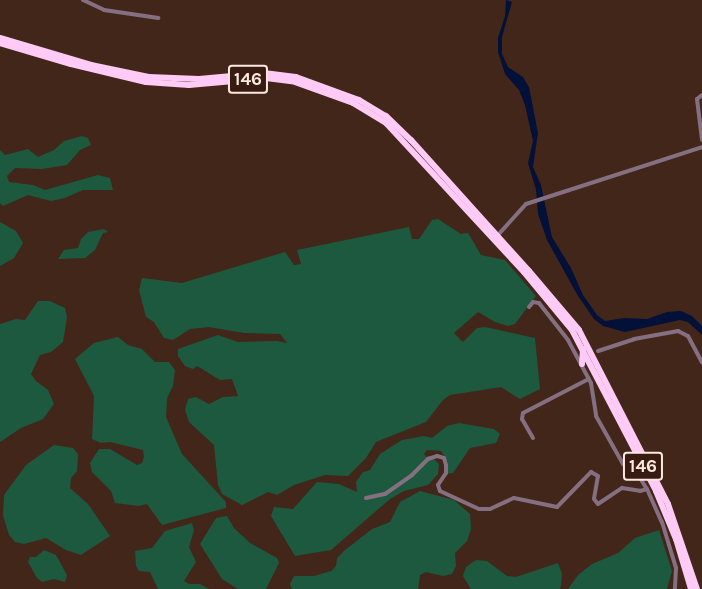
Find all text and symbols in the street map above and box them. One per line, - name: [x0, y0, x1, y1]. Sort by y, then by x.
- road number: 146: [227, 64, 269, 94]
- road number: 146: [622, 451, 664, 481]

